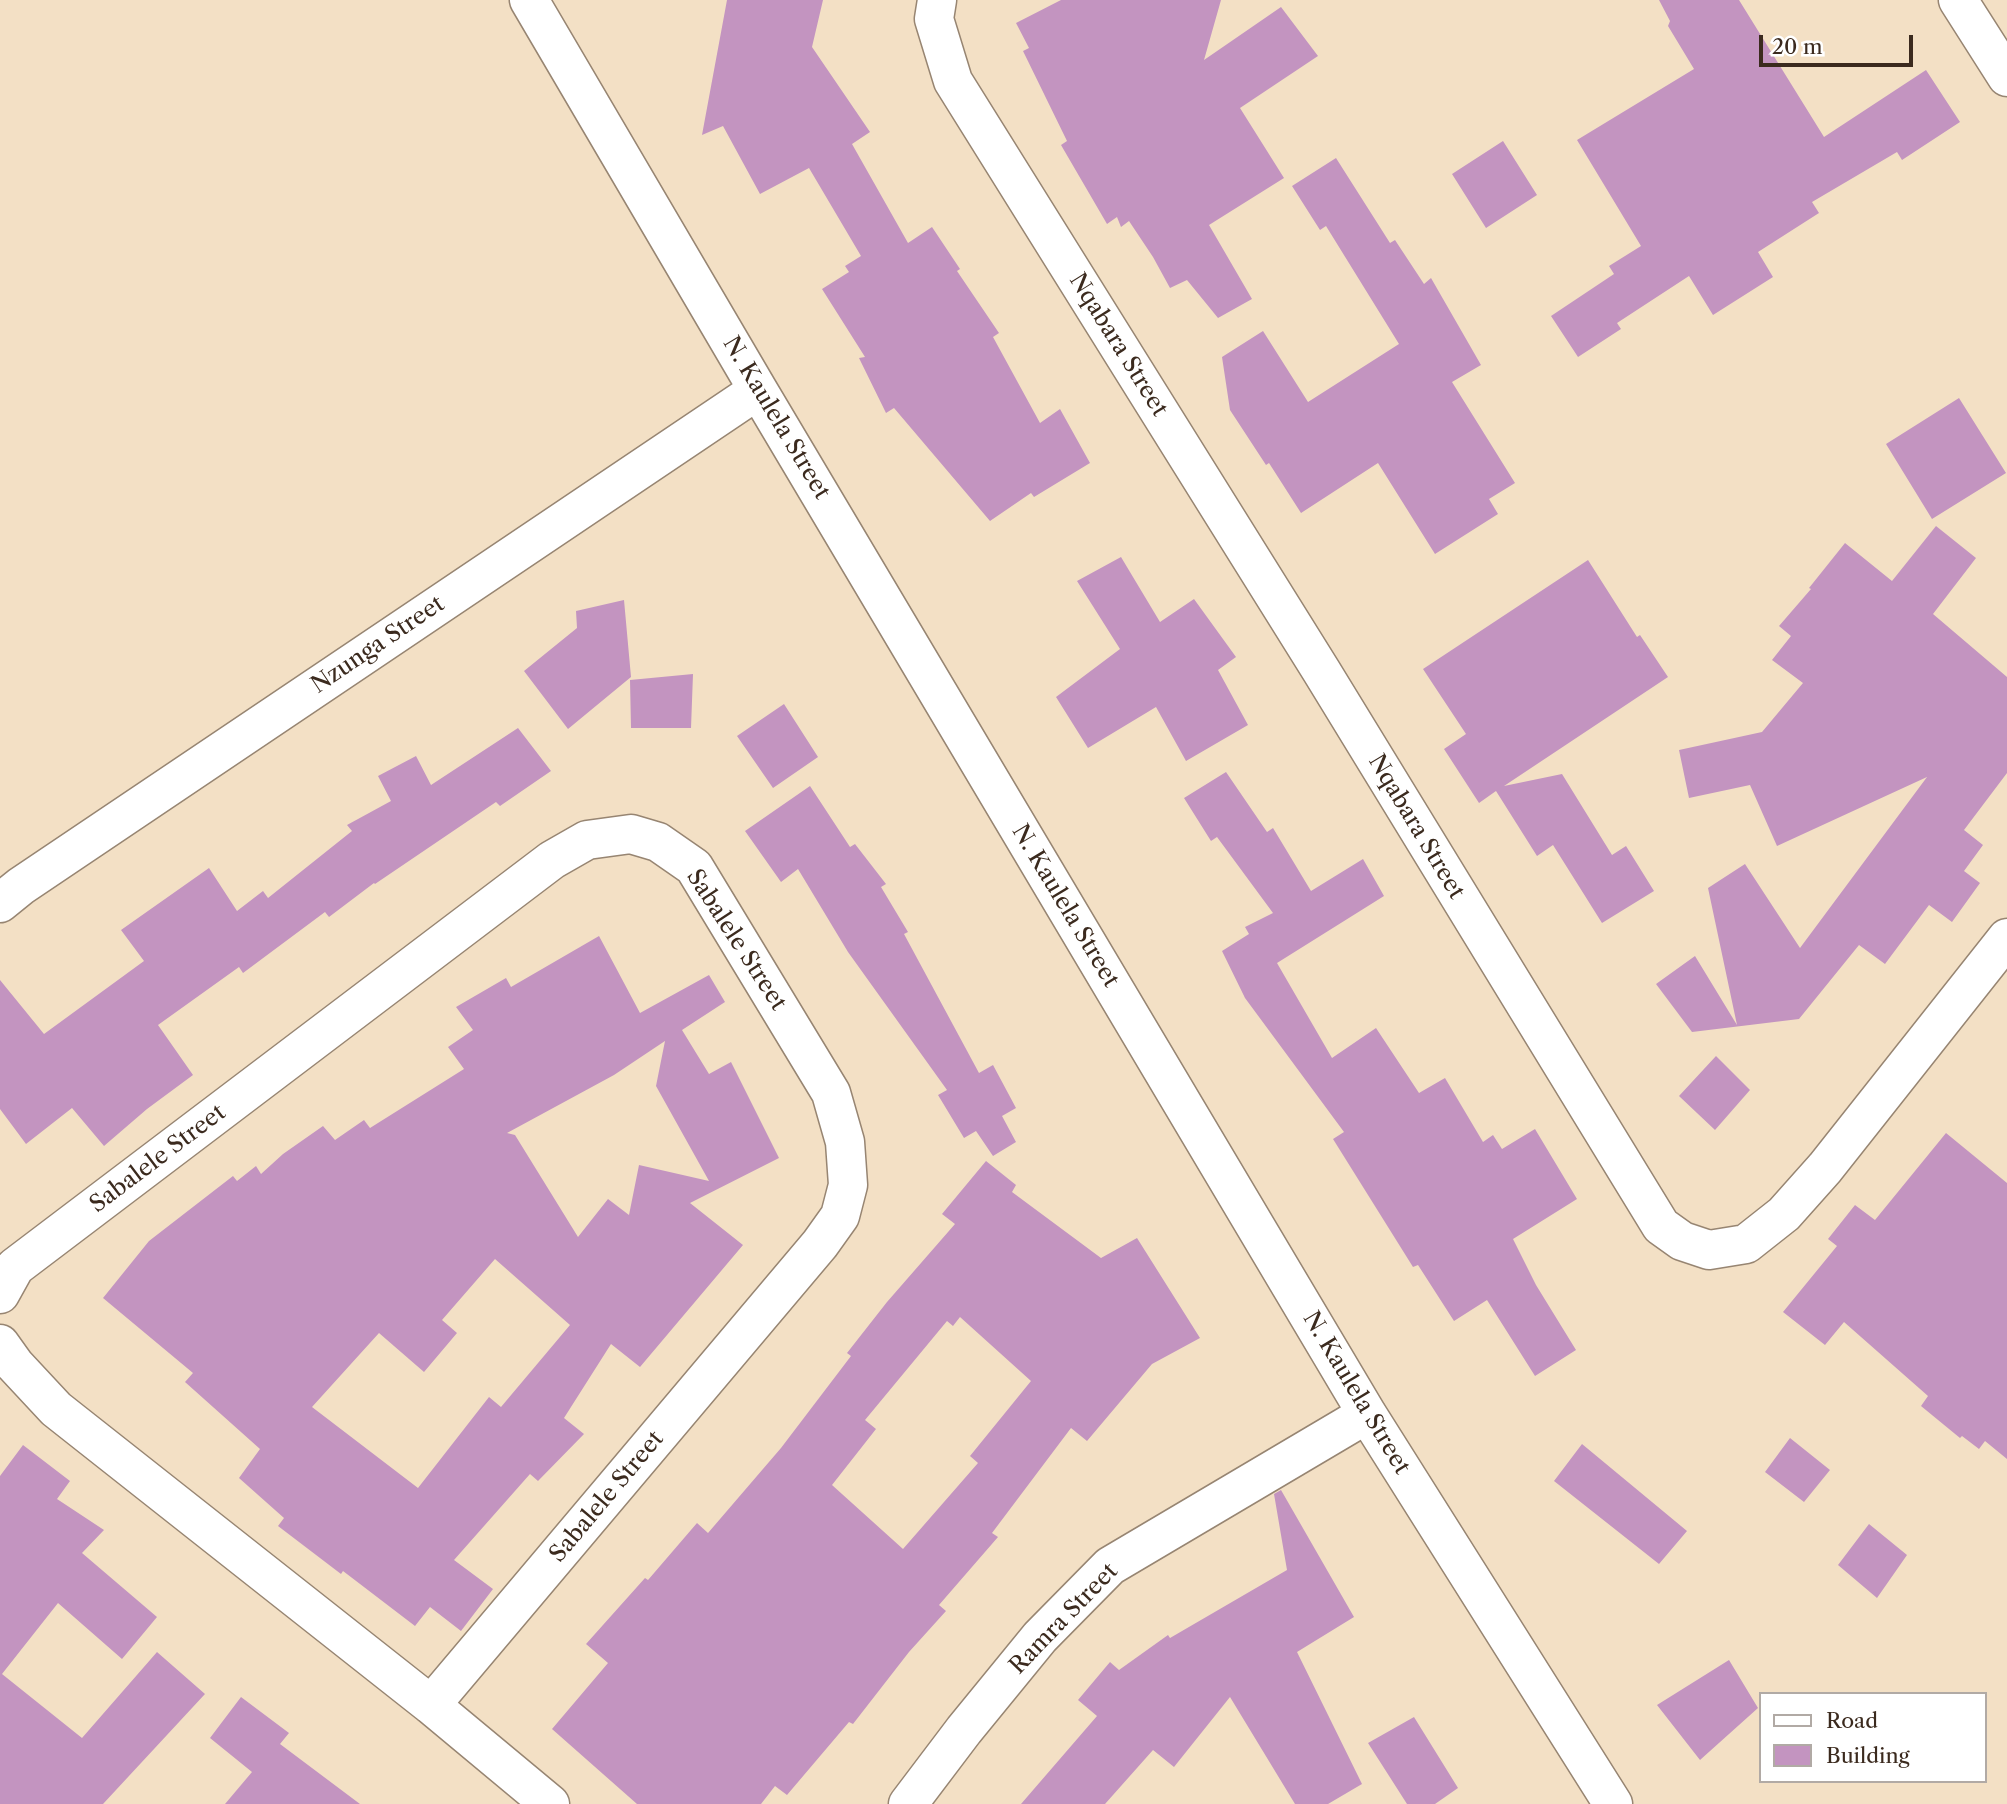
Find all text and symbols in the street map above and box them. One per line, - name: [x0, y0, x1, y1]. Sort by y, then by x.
- scale bar: [1762, 21, 1916, 65]
- text: 20 m: [1772, 34, 1823, 59]
- street label: Nqabara Street: [1063, 268, 1173, 422]
- street label: N. Kaulela Street: [717, 332, 835, 504]
- street label: Nzunga Street: [306, 590, 450, 700]
- street label: Nqabara Street: [1362, 750, 1470, 904]
- street label: N. Kaulela Street: [1006, 820, 1124, 992]
- street label: Sabalele Street: [680, 864, 792, 1016]
- street label: Sabalele Street: [85, 1099, 231, 1219]
- street label: N. Kaulela Street: [1297, 1307, 1415, 1479]
- street label: Sabalele Street: [544, 1426, 670, 1568]
- street label: Ramra Street: [1004, 1558, 1124, 1680]
- legend: [1758, 1692, 1986, 1783]
- text: Road: [1826, 1708, 1878, 1733]
- text: Building: [1826, 1743, 1910, 1768]

